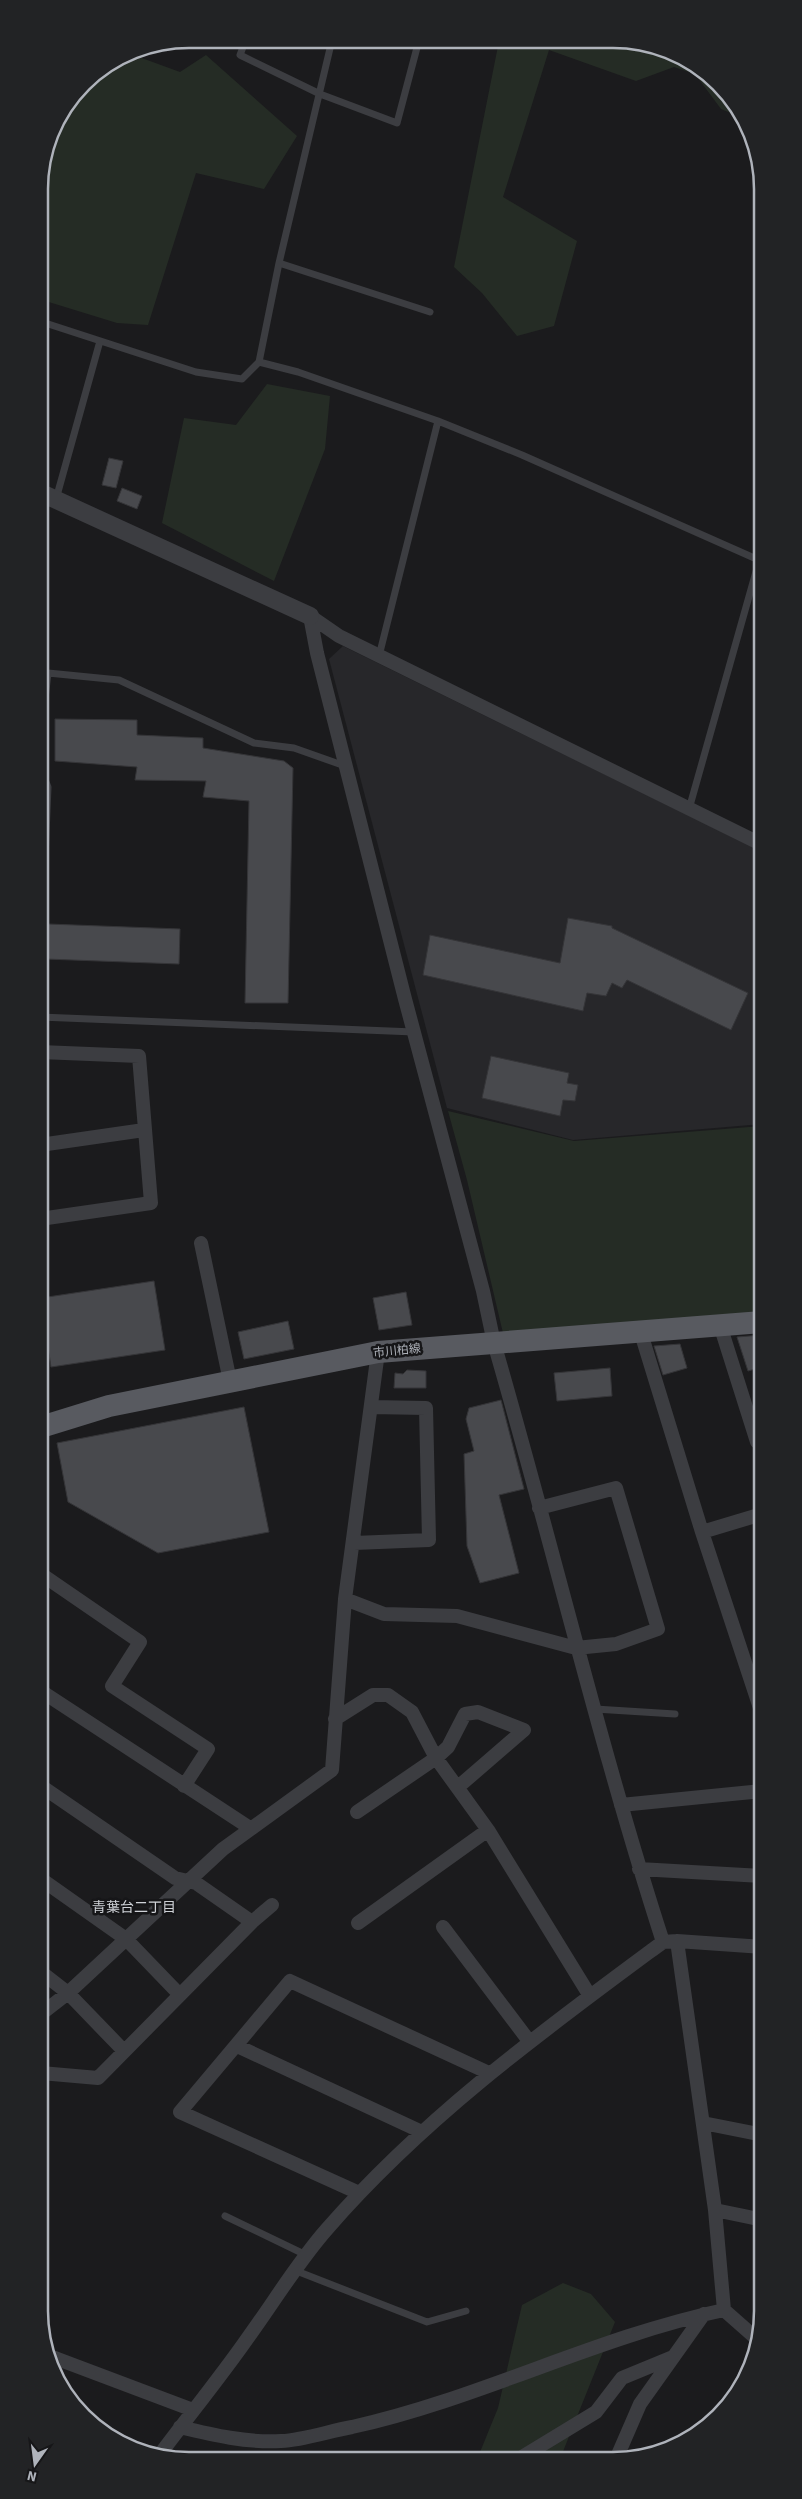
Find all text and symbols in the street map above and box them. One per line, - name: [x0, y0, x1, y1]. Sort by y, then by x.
- street label: 市川柏線: [372, 1340, 422, 1362]
- district label: 青葉台二丁目: [92, 1898, 176, 1918]
- north arrow: [10, 2439, 60, 2489]
- text: N: [25, 2465, 39, 2486]

